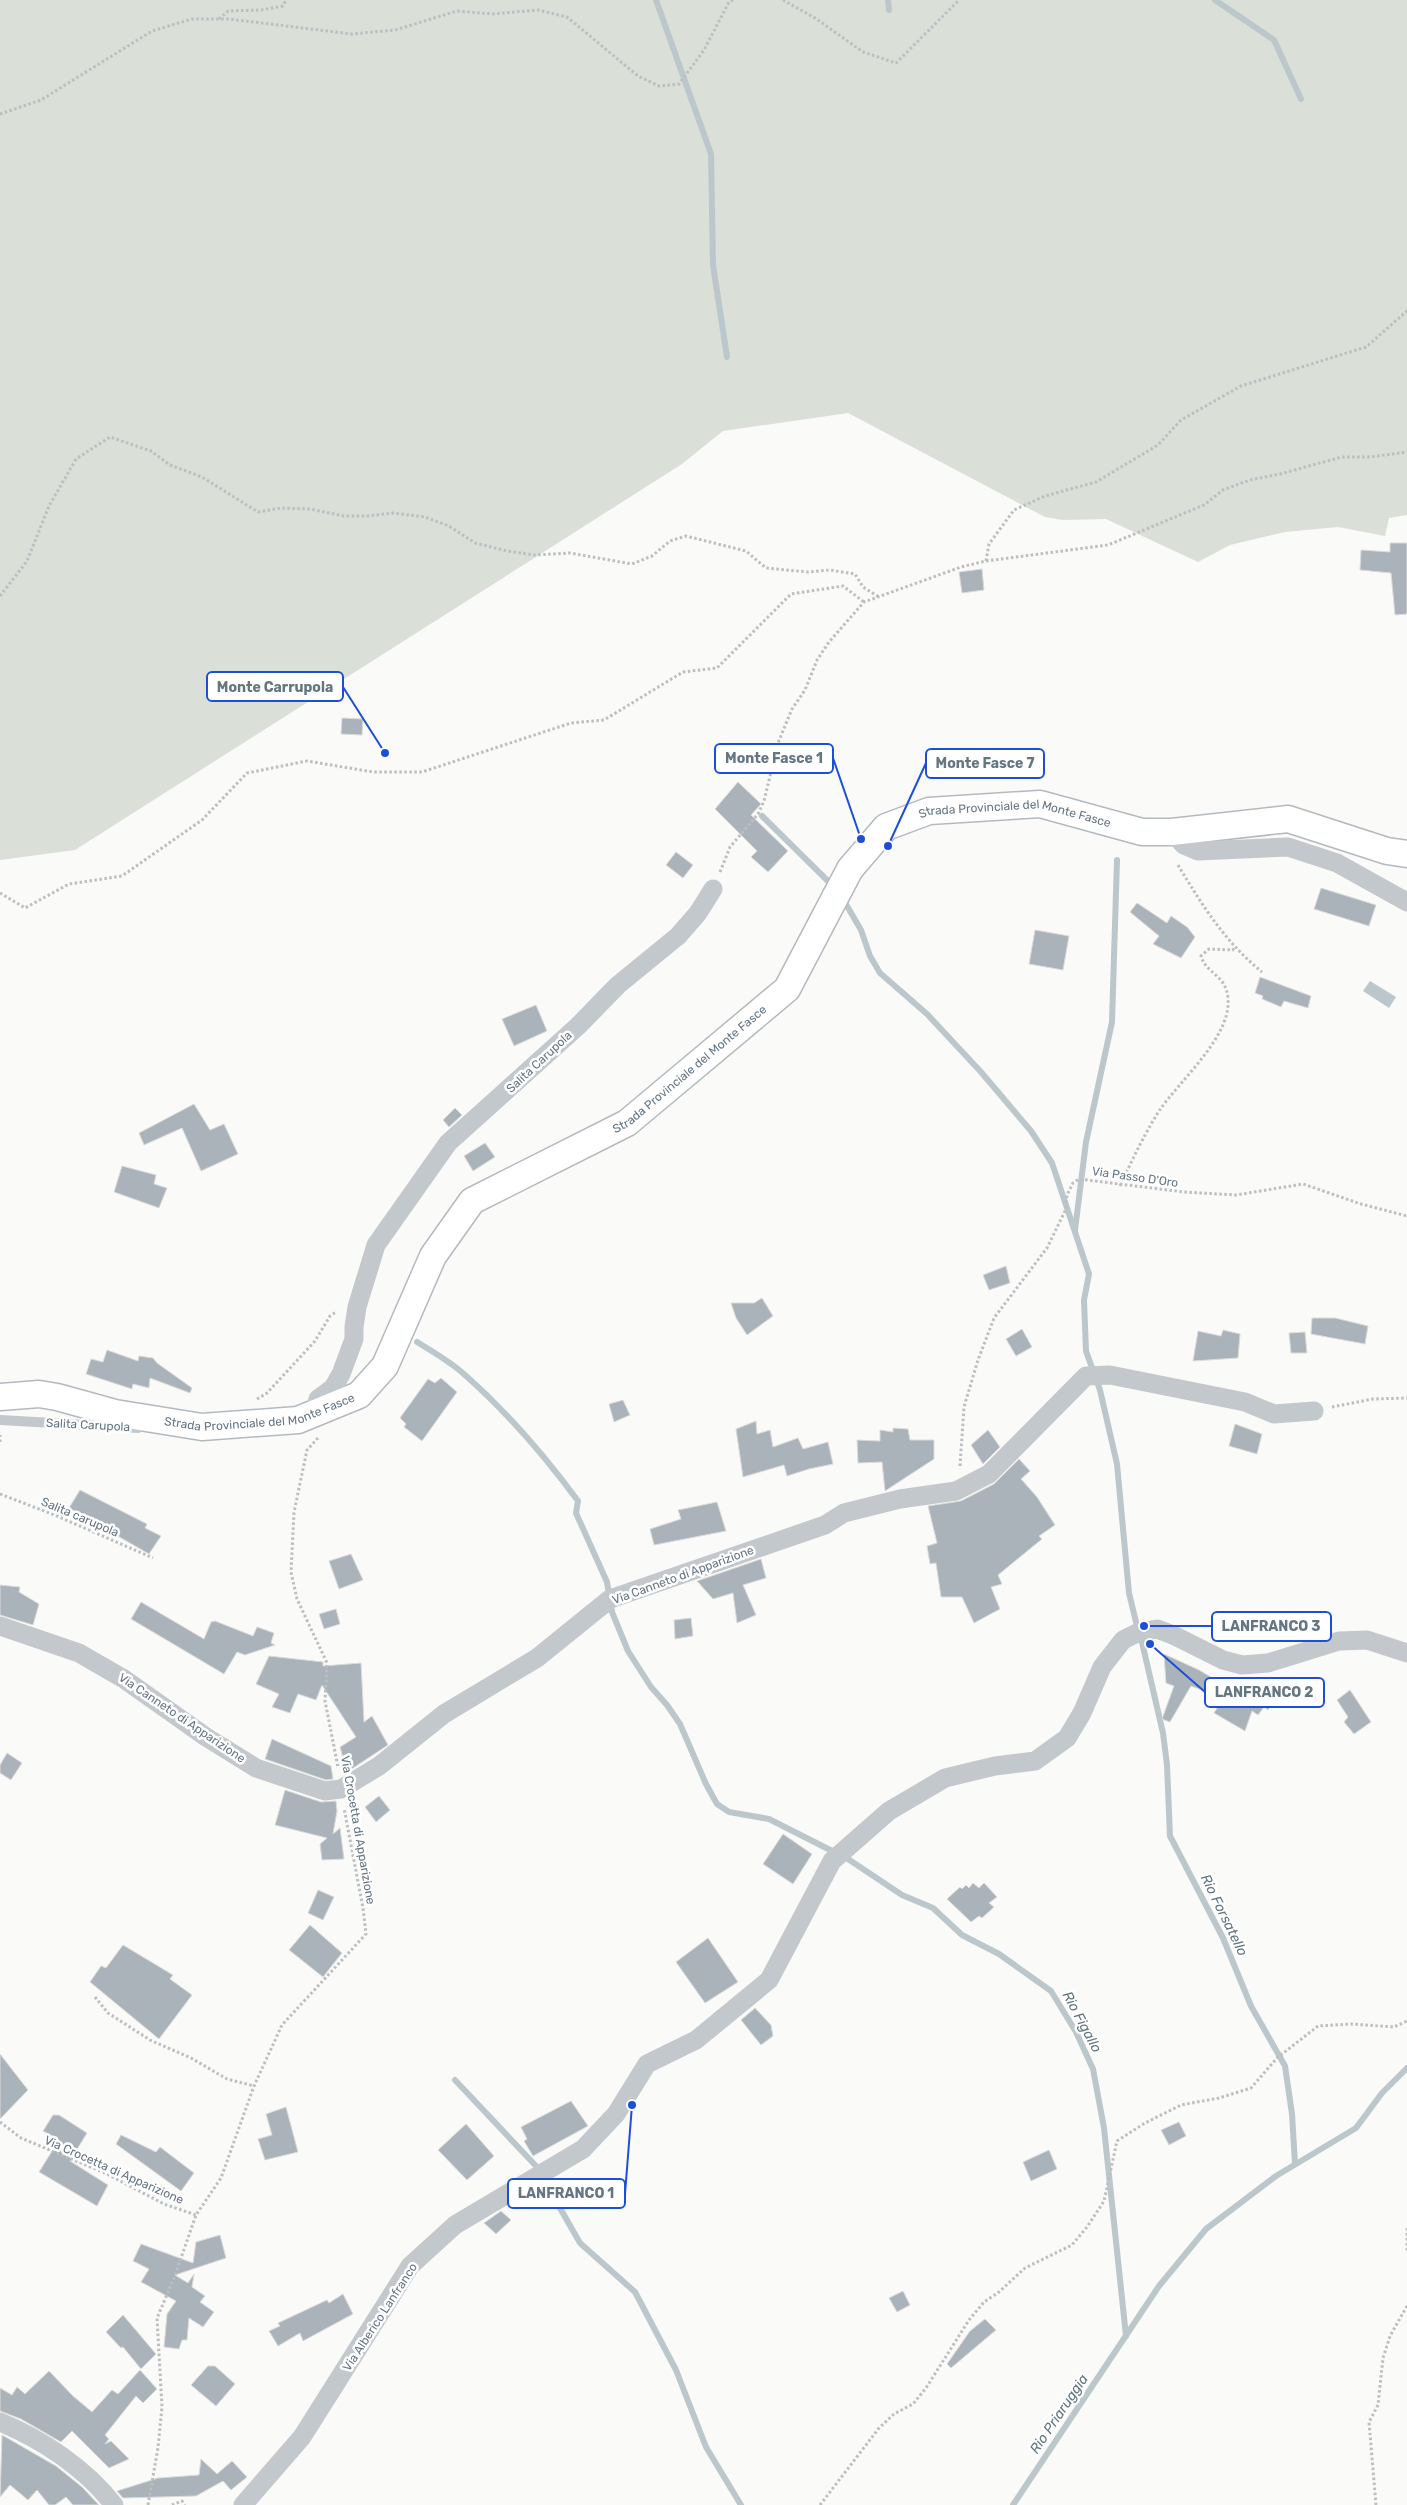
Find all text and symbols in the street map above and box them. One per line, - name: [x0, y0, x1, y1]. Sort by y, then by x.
- callout: Monte Carrupola: [207, 672, 343, 701]
- text: Monte Carrupola: [217, 679, 333, 696]
- callout: Monte Fasce 1: [715, 744, 833, 773]
- callout: Monte Fasce 7: [926, 749, 1044, 778]
- text: Monte Fasce 1: [725, 750, 823, 767]
- text: Monte Fasce 7: [936, 755, 1034, 772]
- street label: Strada Provinciale del Monte Fasce: [917, 797, 1113, 830]
- street label: Strada Provinciale del Monte Fasce: [610, 1002, 770, 1136]
- street label: Salita Carupola: [503, 1028, 575, 1096]
- street label: Via Passo D'Oro: [1091, 1164, 1179, 1190]
- street label: Strada Provinciale del Monte Fasce: [163, 1390, 357, 1434]
- street label: Salita Carupola: [46, 1416, 130, 1434]
- street label: Salita carupola: [39, 1494, 121, 1540]
- street label: Via Canneto di Apparizione: [610, 1543, 756, 1607]
- callout: LANFRANCO 3: [1212, 1612, 1331, 1641]
- text: LANFRANCO 3: [1222, 1618, 1320, 1635]
- street label: Via Canneto di Apparizione: [116, 1670, 248, 1766]
- callout: LANFRANCO 2: [1205, 1678, 1324, 1707]
- text: LANFRANCO 2: [1215, 1684, 1313, 1701]
- street label: Via Crocetta di Apparizione: [338, 1755, 378, 1906]
- water label: Rio Forsatello: [1197, 1871, 1251, 1959]
- water label: Rio Figallo: [1059, 1988, 1105, 2056]
- street label: Via Crocetta di Apparizione: [42, 2133, 186, 2207]
- callout: LANFRANCO 1: [508, 2179, 625, 2208]
- text: LANFRANCO 1: [518, 2185, 614, 2202]
- street label: Via Alberico Lanfranco: [340, 2260, 420, 2374]
- water label: Rio Priaruggia: [1026, 2371, 1092, 2457]

